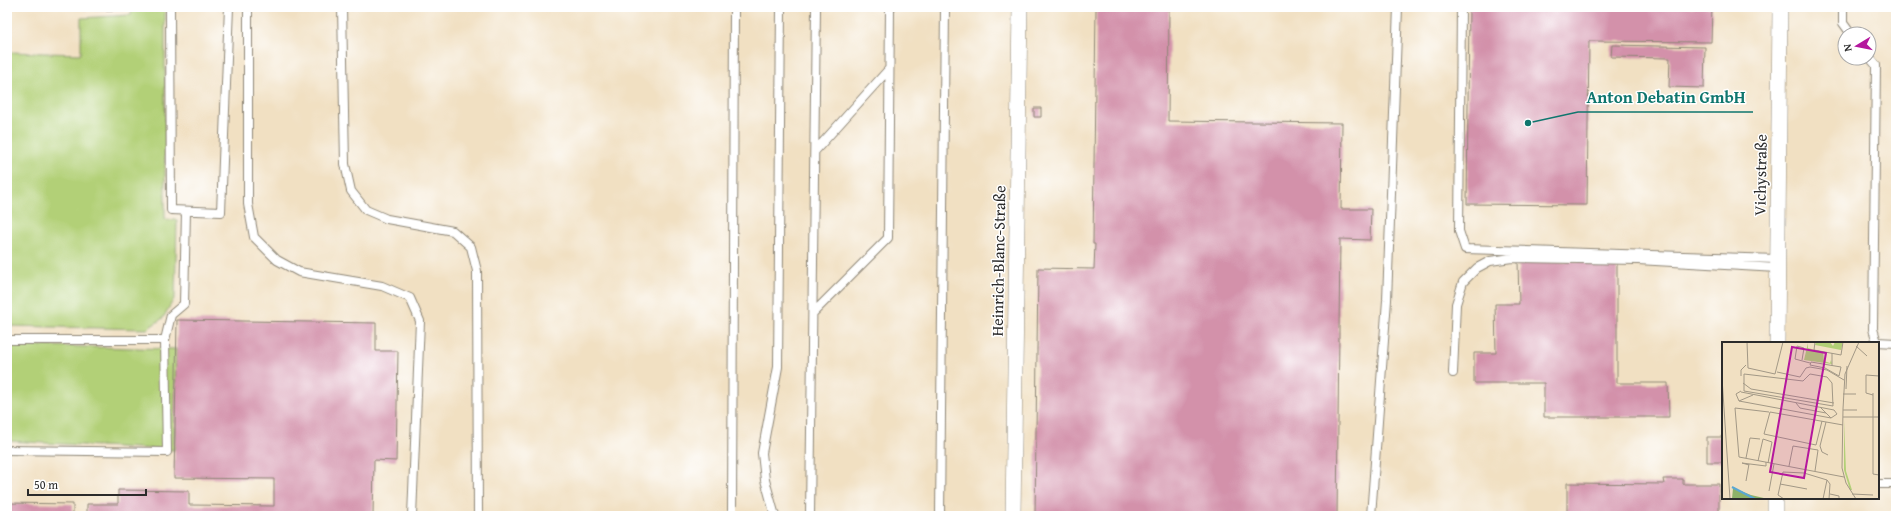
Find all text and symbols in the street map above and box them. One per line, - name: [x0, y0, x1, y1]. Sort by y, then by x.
- north arrow: [1837, 26, 1877, 66]
- text: N: [1839, 42, 1856, 53]
- callout: Anton Debatin GmbH: [1578, 83, 1753, 112]
- text: Anton Debatin GmbH: [1586, 84, 1746, 109]
- street label: Vichystraße: [1747, 134, 1773, 216]
- street label: Heinrich-Blanc-Straße: [985, 185, 1011, 337]
- inset map: [1722, 342, 1879, 499]
- scale bar: [28, 471, 146, 497]
- text: 50 m: [34, 476, 58, 493]

